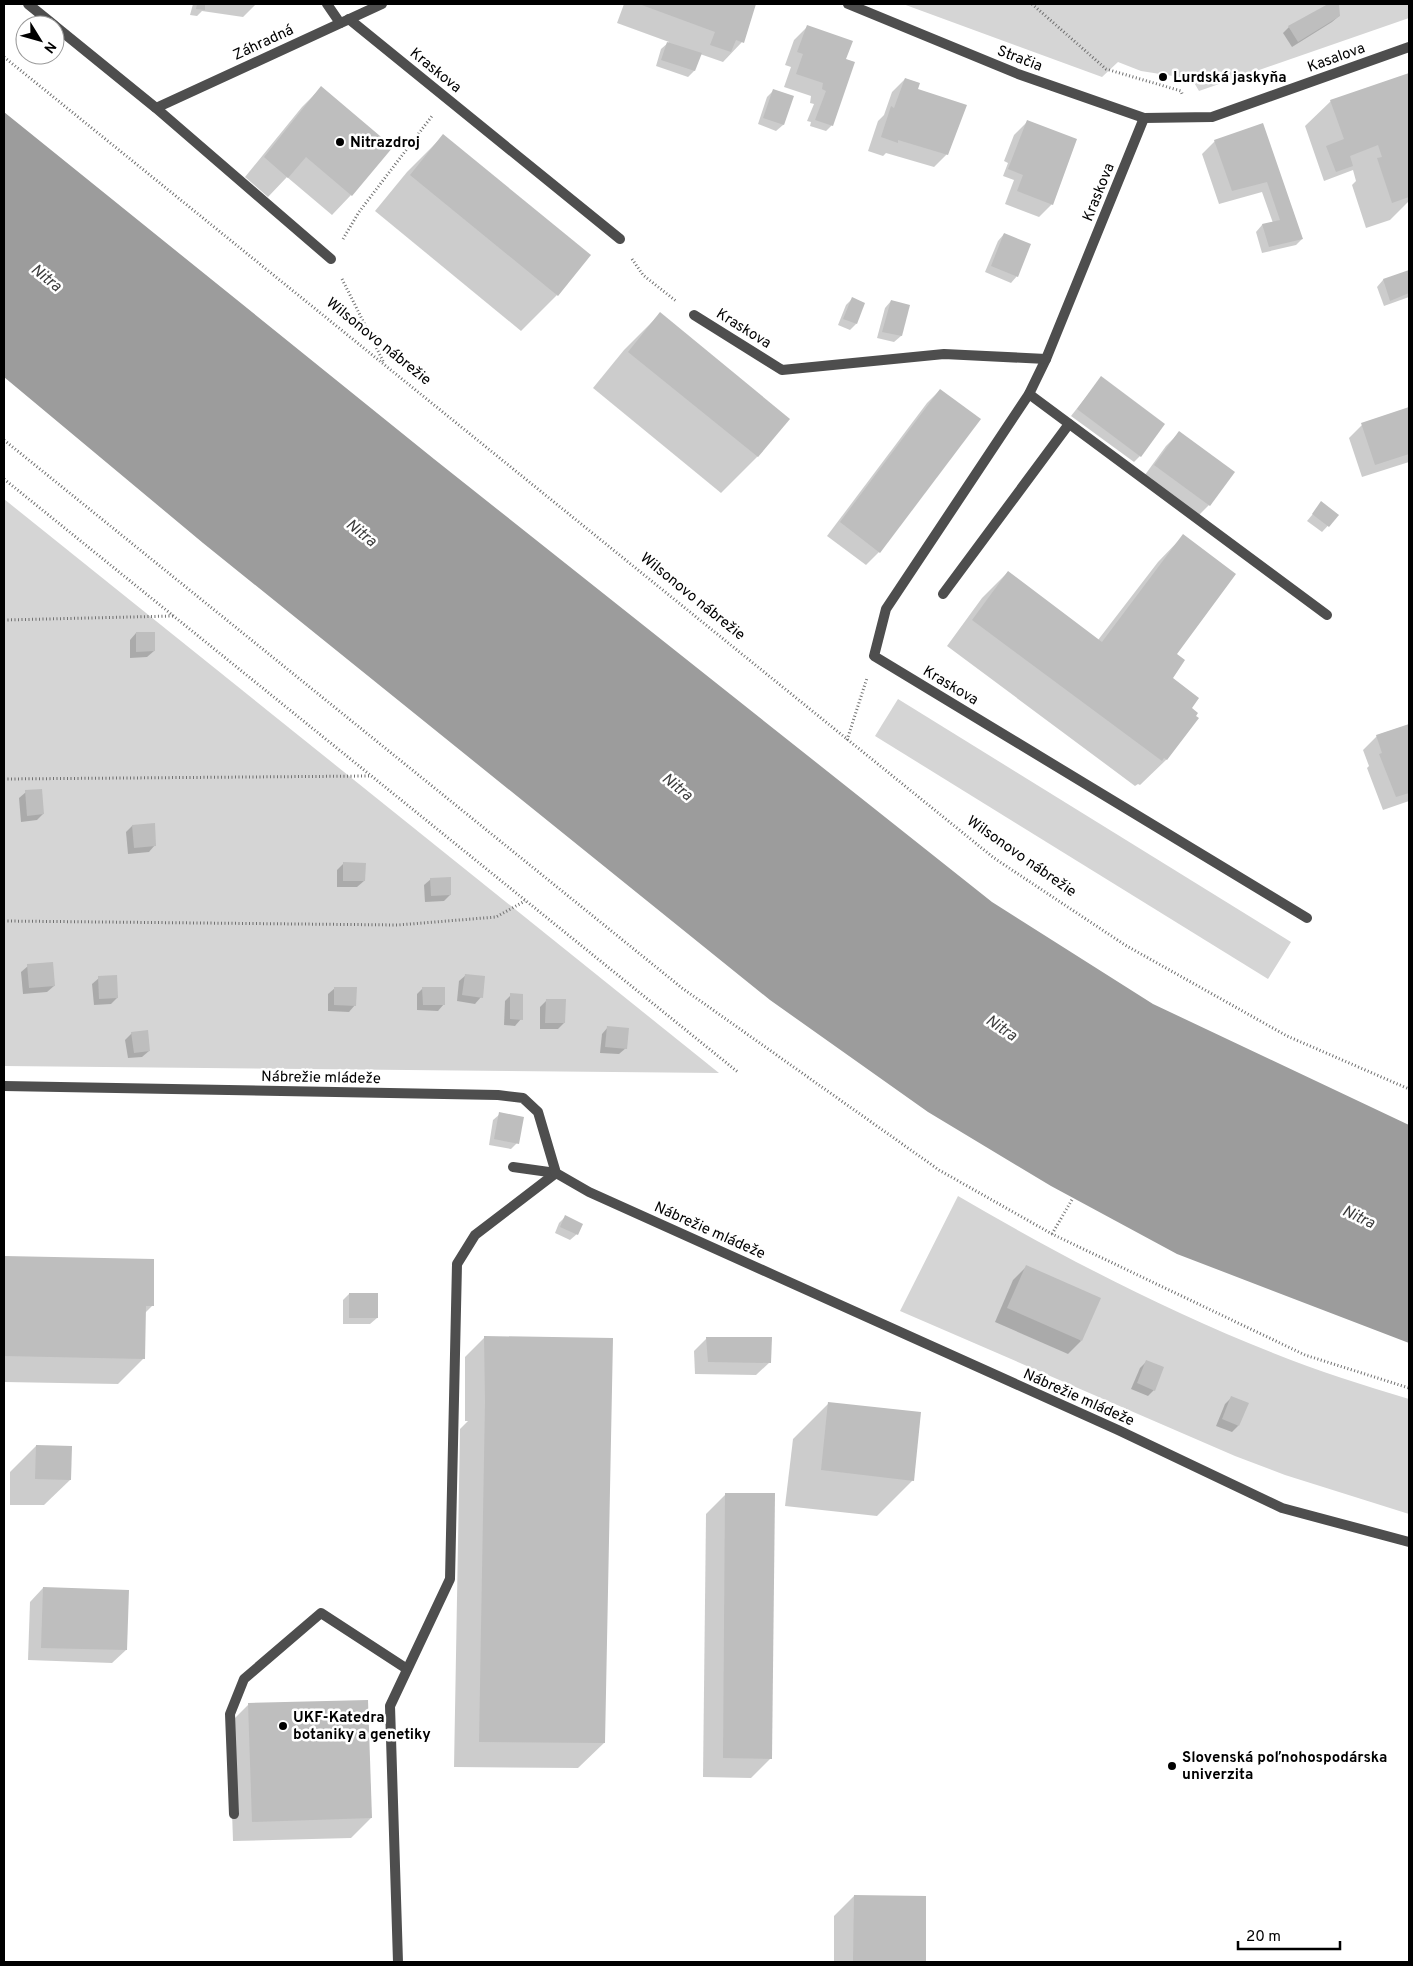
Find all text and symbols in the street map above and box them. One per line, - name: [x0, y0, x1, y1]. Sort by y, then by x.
- north arrow: [15, 15, 65, 65]
- street label: Záhradná: [230, 21, 297, 66]
- text: N: [39, 38, 59, 56]
- street label: Kasalova: [1305, 39, 1368, 78]
- street label: Stračia: [994, 42, 1045, 77]
- street label: Kraskova: [405, 44, 465, 98]
- place label: Lurdská jaskyňa: [1173, 69, 1287, 88]
- marker: Lurdská jaskyňa: [1157, 71, 1169, 83]
- place label: Nitrazdroj: [350, 134, 420, 153]
- marker: Nitrazdroj: [334, 136, 346, 148]
- street label: Kraskova: [1079, 161, 1120, 225]
- water label: Nitra: [26, 260, 66, 297]
- street label: Wilsonovo nábrežie: [322, 294, 434, 390]
- street label: Kraskova: [712, 305, 774, 354]
- water label: Nitra: [341, 515, 381, 552]
- street label: Wilsonovo nábrežie: [636, 549, 748, 645]
- street label: Kraskova: [919, 662, 981, 710]
- water label: Nitra: [657, 769, 697, 806]
- street label: Wilsonovo nábrežie: [963, 812, 1080, 902]
- water label: Nitra: [981, 1011, 1021, 1047]
- street label: Nábrežie mládeže: [261, 1068, 381, 1089]
- street label: Nábrežie mládeže: [651, 1198, 768, 1264]
- water label: Nitra: [1339, 1202, 1378, 1234]
- street label: Nábrežie mládeže: [1020, 1365, 1137, 1431]
- place label: UKF-Katedra botaniky a genetiky: [293, 1709, 431, 1745]
- marker: UKF-Katedra botaniky a genetiky: [277, 1720, 289, 1732]
- place label: Slovenská poľnohospodárska univerzita: [1182, 1749, 1387, 1785]
- marker: Slovenská poľnohospodárska univerzita: [1166, 1760, 1178, 1772]
- scale bar: [1238, 1918, 1340, 1950]
- text: 20 m: [1246, 1928, 1281, 1947]

